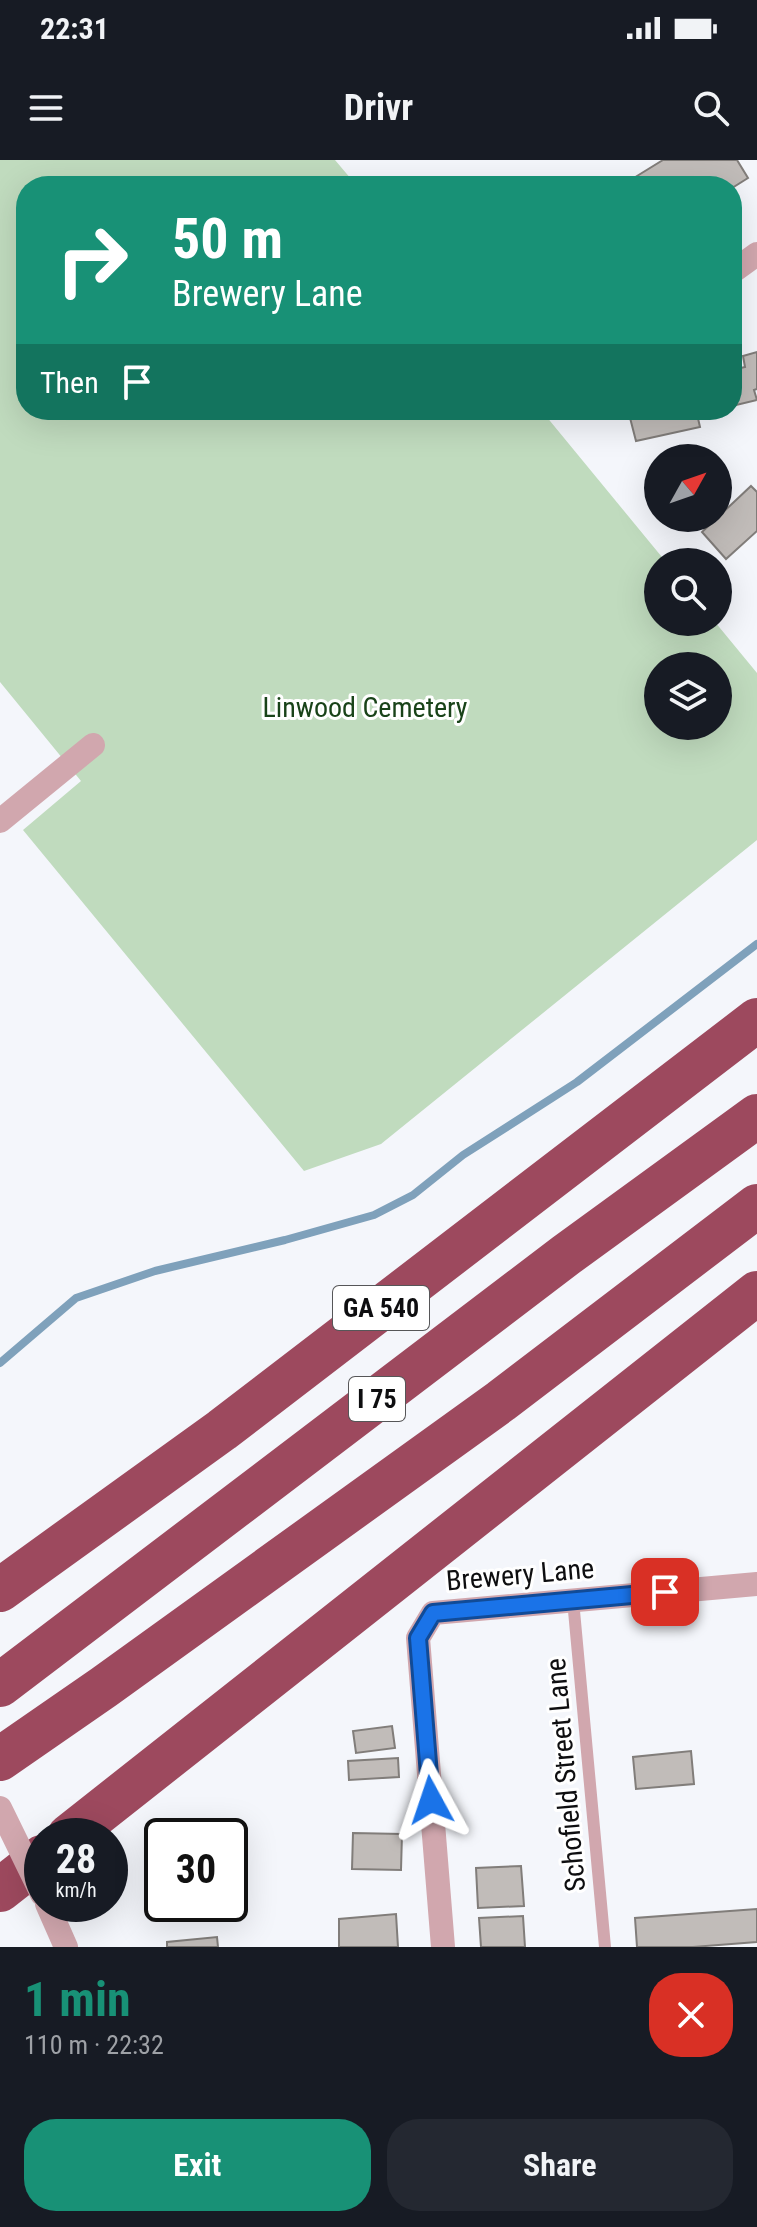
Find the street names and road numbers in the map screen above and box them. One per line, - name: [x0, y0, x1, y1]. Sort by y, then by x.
- road number: GA 540: [333, 1286, 429, 1330]
- road number: I 75: [349, 1377, 405, 1421]
- street label: Brewery Lane: [445, 1552, 595, 1597]
- street label: Schofield Street Lane: [539, 1657, 592, 1893]

